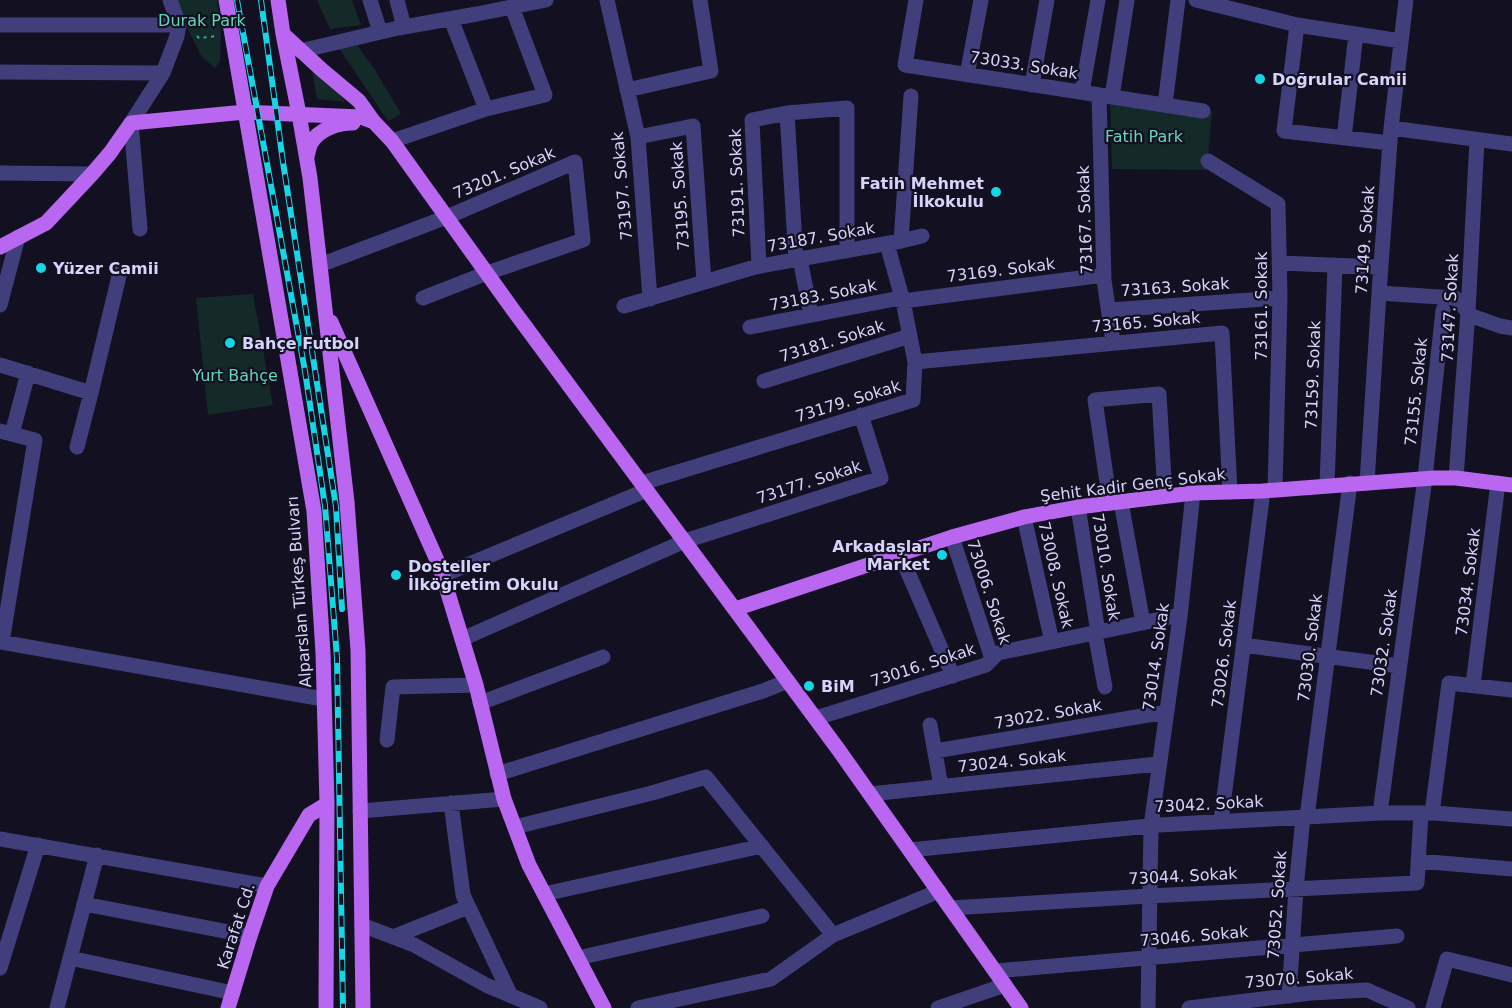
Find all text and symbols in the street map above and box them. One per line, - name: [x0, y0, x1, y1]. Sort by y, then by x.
- park label: Durak Park: [158, 11, 247, 30]
- street label: 73033. Sokak: [969, 47, 1080, 83]
- place label: Doğrular Camii: [1272, 70, 1407, 89]
- marker: Doğrular Camii: [1253, 72, 1267, 86]
- street label: 73191. Sokak: [726, 127, 748, 238]
- park label: Fatih Park: [1105, 127, 1184, 146]
- street label: 73197. Sokak: [608, 130, 636, 241]
- street label: 73195. Sokak: [667, 140, 693, 251]
- street label: 73201. Sokak: [450, 143, 559, 203]
- street label: 73167. Sokak: [1074, 164, 1096, 275]
- place label: Fatih Mehmet İlkokulu: [860, 174, 984, 211]
- street label: 73149. Sokak: [1352, 184, 1378, 295]
- marker: Fatih Mehmet İlkokulu: [989, 185, 1003, 199]
- street label: 73187. Sokak: [766, 218, 877, 256]
- street label: 73161. Sokak: [1252, 251, 1271, 361]
- street label: 73147. Sokak: [1438, 252, 1462, 363]
- street label: 73169. Sokak: [946, 254, 1057, 286]
- place label: Yüzer Camii: [52, 259, 159, 278]
- marker: Yüzer Camii: [34, 261, 48, 275]
- street label: 73163. Sokak: [1120, 274, 1231, 300]
- street label: 73183. Sokak: [768, 275, 879, 315]
- street label: 73165. Sokak: [1091, 308, 1202, 336]
- street label: 73181. Sokak: [777, 316, 888, 366]
- street label: 73159. Sokak: [1302, 319, 1324, 430]
- place label: Bahçe Futbol: [242, 334, 359, 353]
- marker: Bahçe Futbol: [223, 336, 237, 350]
- street label: 73155. Sokak: [1401, 336, 1431, 447]
- park label: Yurt Bahçe: [191, 366, 278, 385]
- street label: 73179. Sokak: [793, 376, 904, 426]
- street label: 73177. Sokak: [754, 456, 864, 508]
- street label: Şehit Kadir Genç Sokak: [1039, 464, 1227, 506]
- street label: Alparslan Türkeş Bulvarı: [283, 496, 315, 688]
- street label: 73010. Sokak: [1088, 512, 1124, 623]
- street label: 73008. Sokak: [1034, 520, 1078, 631]
- street label: 73034. Sokak: [1452, 526, 1484, 637]
- place label: Arkadaşlar Market: [832, 537, 930, 574]
- street label: 73006. Sokak: [963, 537, 1015, 647]
- marker: Arkadaşlar Market: [935, 548, 949, 562]
- place label: Dosteller İlköğretim Okulu: [408, 557, 559, 594]
- marker: Dosteller İlköğretim Okulu: [389, 568, 403, 582]
- street label: 73032. Sokak: [1367, 587, 1401, 698]
- street label: 73030. Sokak: [1294, 592, 1326, 703]
- street label: 73026. Sokak: [1208, 598, 1240, 709]
- street label: 73014. Sokak: [1139, 601, 1173, 712]
- street label: 73016. Sokak: [868, 639, 978, 691]
- place label: BiM: [821, 677, 855, 696]
- marker: BiM: [802, 679, 816, 693]
- street label: 73022. Sokak: [993, 695, 1104, 733]
- street label: 73024. Sokak: [957, 746, 1068, 776]
- street label: 73042. Sokak: [1154, 792, 1265, 816]
- street label: 73052. Sokak: [1264, 849, 1290, 960]
- street label: 73044. Sokak: [1128, 864, 1239, 888]
- street label: Karafat Cd.: [213, 880, 259, 972]
- street label: 73046. Sokak: [1139, 922, 1250, 950]
- street label: 73070. Sokak: [1244, 964, 1355, 992]

